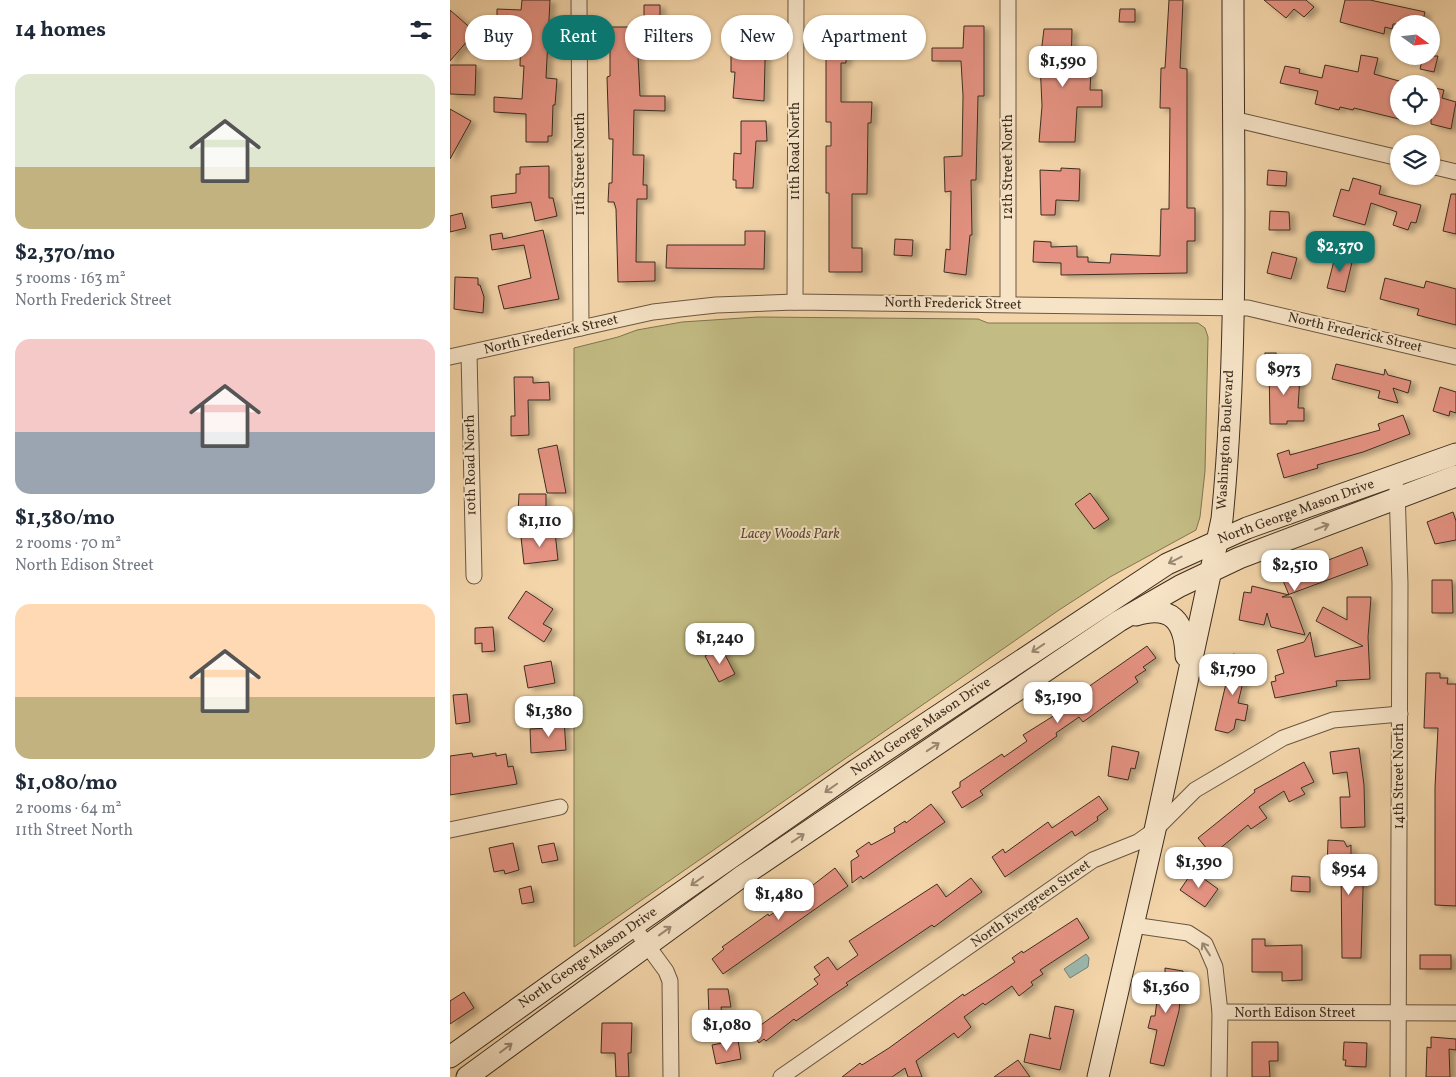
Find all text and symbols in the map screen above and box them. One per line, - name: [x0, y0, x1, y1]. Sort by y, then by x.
- chip: Buy: [465, 15, 532, 60]
- chip: Rent: [542, 15, 615, 60]
- chip: Filters: [625, 15, 711, 60]
- chip: New: [721, 15, 793, 60]
- chip: Apartment: [803, 15, 926, 60]
- north arrow: [1390, 15, 1440, 65]
- map controls: [1390, 15, 1440, 185]
- text: 14 homes: [15, 16, 106, 45]
- icon: filters: [407, 16, 435, 44]
- pin: $1,590: [1022, 46, 1104, 88]
- text: $1,590: [1040, 51, 1086, 73]
- button: locate: [1390, 75, 1440, 125]
- street label: 11th Road North: [786, 102, 805, 200]
- icon: home: [180, 106, 270, 196]
- street label: 11th Street North: [571, 112, 590, 216]
- street label: 12th Street North: [999, 114, 1018, 220]
- button: layers: [1390, 135, 1440, 185]
- pin: $2,370: [1299, 230, 1381, 273]
- text: $2,370: [1317, 236, 1363, 258]
- text: $2,370/mo: [15, 239, 115, 268]
- text: 5 rooms · 163 m²: [15, 268, 126, 290]
- text: North Frederick Street: [15, 290, 172, 312]
- street label: North Frederick Street: [884, 293, 1022, 315]
- street label: North Frederick Street: [1286, 308, 1424, 358]
- street label: North Frederick Street: [482, 310, 620, 360]
- pin: $973: [1254, 354, 1314, 396]
- text: $973: [1267, 359, 1301, 381]
- street label: Washington Boulevard: [1213, 369, 1239, 511]
- icon: home: [180, 371, 270, 461]
- street label: 10th Road North: [461, 414, 481, 516]
- street label: North George Mason Drive: [1215, 475, 1377, 549]
- text: $1,380/mo: [15, 504, 115, 533]
- pin: $1,110: [499, 506, 581, 548]
- text: $1,110: [519, 511, 561, 533]
- one-way arrow: [1314, 521, 1329, 531]
- park label: Lacey Woods Park: [740, 525, 840, 544]
- text: 2 rooms · 70 m²: [15, 533, 121, 555]
- pin: $2,510: [1254, 550, 1336, 592]
- text: North Edison Street: [15, 555, 154, 577]
- one-way arrow: [1167, 555, 1182, 565]
- text: $2,510: [1272, 555, 1318, 577]
- pin: $1,240: [679, 622, 761, 665]
- text: $1,240: [696, 628, 744, 650]
- icon: home: [180, 636, 270, 726]
- one-way arrow: [1031, 643, 1045, 654]
- pin: $1,790: [1192, 654, 1274, 696]
- text: $1,790: [1210, 659, 1256, 681]
- street label: North George Mason Drive: [847, 673, 995, 781]
- pin: $3,190: [1017, 682, 1099, 724]
- text: $3,190: [1035, 687, 1082, 709]
- pin: $1,380: [508, 696, 590, 738]
- text: $1,380: [526, 701, 572, 723]
- street label: 14th Street North: [1390, 723, 1409, 829]
- one-way arrow: [926, 742, 940, 752]
- text: $1,080/mo: [15, 769, 117, 798]
- one-way arrow: [824, 783, 838, 793]
- text: 2 rooms · 64 m²: [15, 798, 122, 820]
- text: 11th Street North: [15, 820, 133, 842]
- one-way arrow: [791, 833, 805, 843]
- pin: $1,390: [1158, 846, 1240, 889]
- text: $1,390: [1176, 852, 1222, 874]
- pin: $954: [1319, 854, 1379, 896]
- street label: North Evergreen Street: [967, 855, 1095, 953]
- text: $954: [1331, 859, 1367, 881]
- one-way arrow: [690, 876, 704, 886]
- pin: $1,480: [738, 878, 820, 921]
- text: $1,480: [755, 884, 803, 906]
- street label: North George Mason Drive: [515, 903, 661, 1013]
- one-way arrow: [658, 926, 672, 936]
- one-way arrow: [1200, 942, 1211, 956]
- pin: $1,360: [1125, 972, 1207, 1014]
- text: $1,360: [1143, 977, 1189, 999]
- street label: North Edison Street: [1234, 1004, 1356, 1023]
- pin: $1,080: [686, 1010, 768, 1052]
- text: $1,080: [703, 1015, 751, 1037]
- one-way arrow: [499, 1043, 512, 1054]

